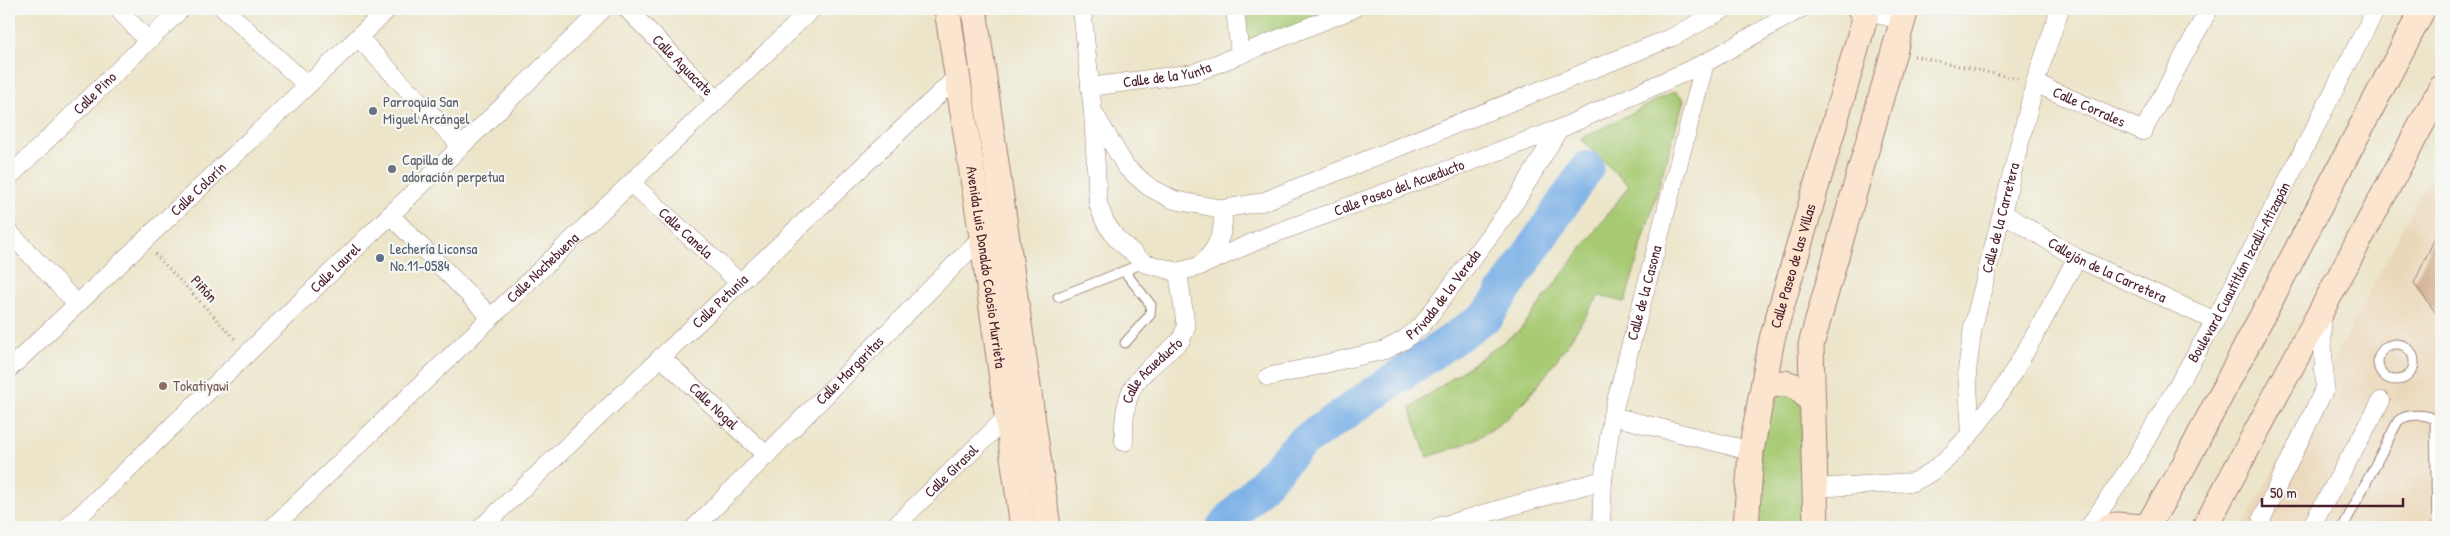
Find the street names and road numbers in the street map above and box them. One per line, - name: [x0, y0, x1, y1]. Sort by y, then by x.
- street label: Calle Aguacate: [648, 29, 718, 100]
- street label: Calle de la Yunta: [1122, 56, 1214, 92]
- street label: Calle Pino: [68, 67, 121, 119]
- street label: Calle Corrales: [2049, 81, 2129, 132]
- street label: Calle Paseo del Acueducto: [1331, 154, 1467, 221]
- street label: Calle Colorín: [165, 157, 231, 221]
- street label: Calle de la Carretera: [1976, 160, 2024, 275]
- street label: Avenida Luis Donaldo Colosio Murrieta: [961, 164, 1011, 370]
- street label: Boulevard Cuautitlán Izcalli-Atizapán: [2182, 178, 2295, 366]
- street label: Calle Paseo de las Villas: [1765, 201, 1821, 331]
- street label: Calle Canela: [654, 202, 718, 263]
- street label: Calle Nochebuena: [501, 228, 583, 307]
- street label: Callejón de la Carretera: [2044, 232, 2170, 307]
- street label: Calle Laurel: [305, 238, 365, 297]
- street label: Calle de la Casona: [1621, 243, 1667, 342]
- street label: Privada de la Vereda: [1401, 245, 1485, 344]
- street label: Calle Petunia: [687, 269, 753, 333]
- street label: Piñón: [186, 270, 222, 307]
- street label: Calle Margaritas: [811, 331, 888, 409]
- street label: Calle Acueducto: [1116, 332, 1187, 406]
- street label: Calle Nogal: [685, 377, 743, 434]
- street label: Calle Girasol: [919, 440, 983, 502]

